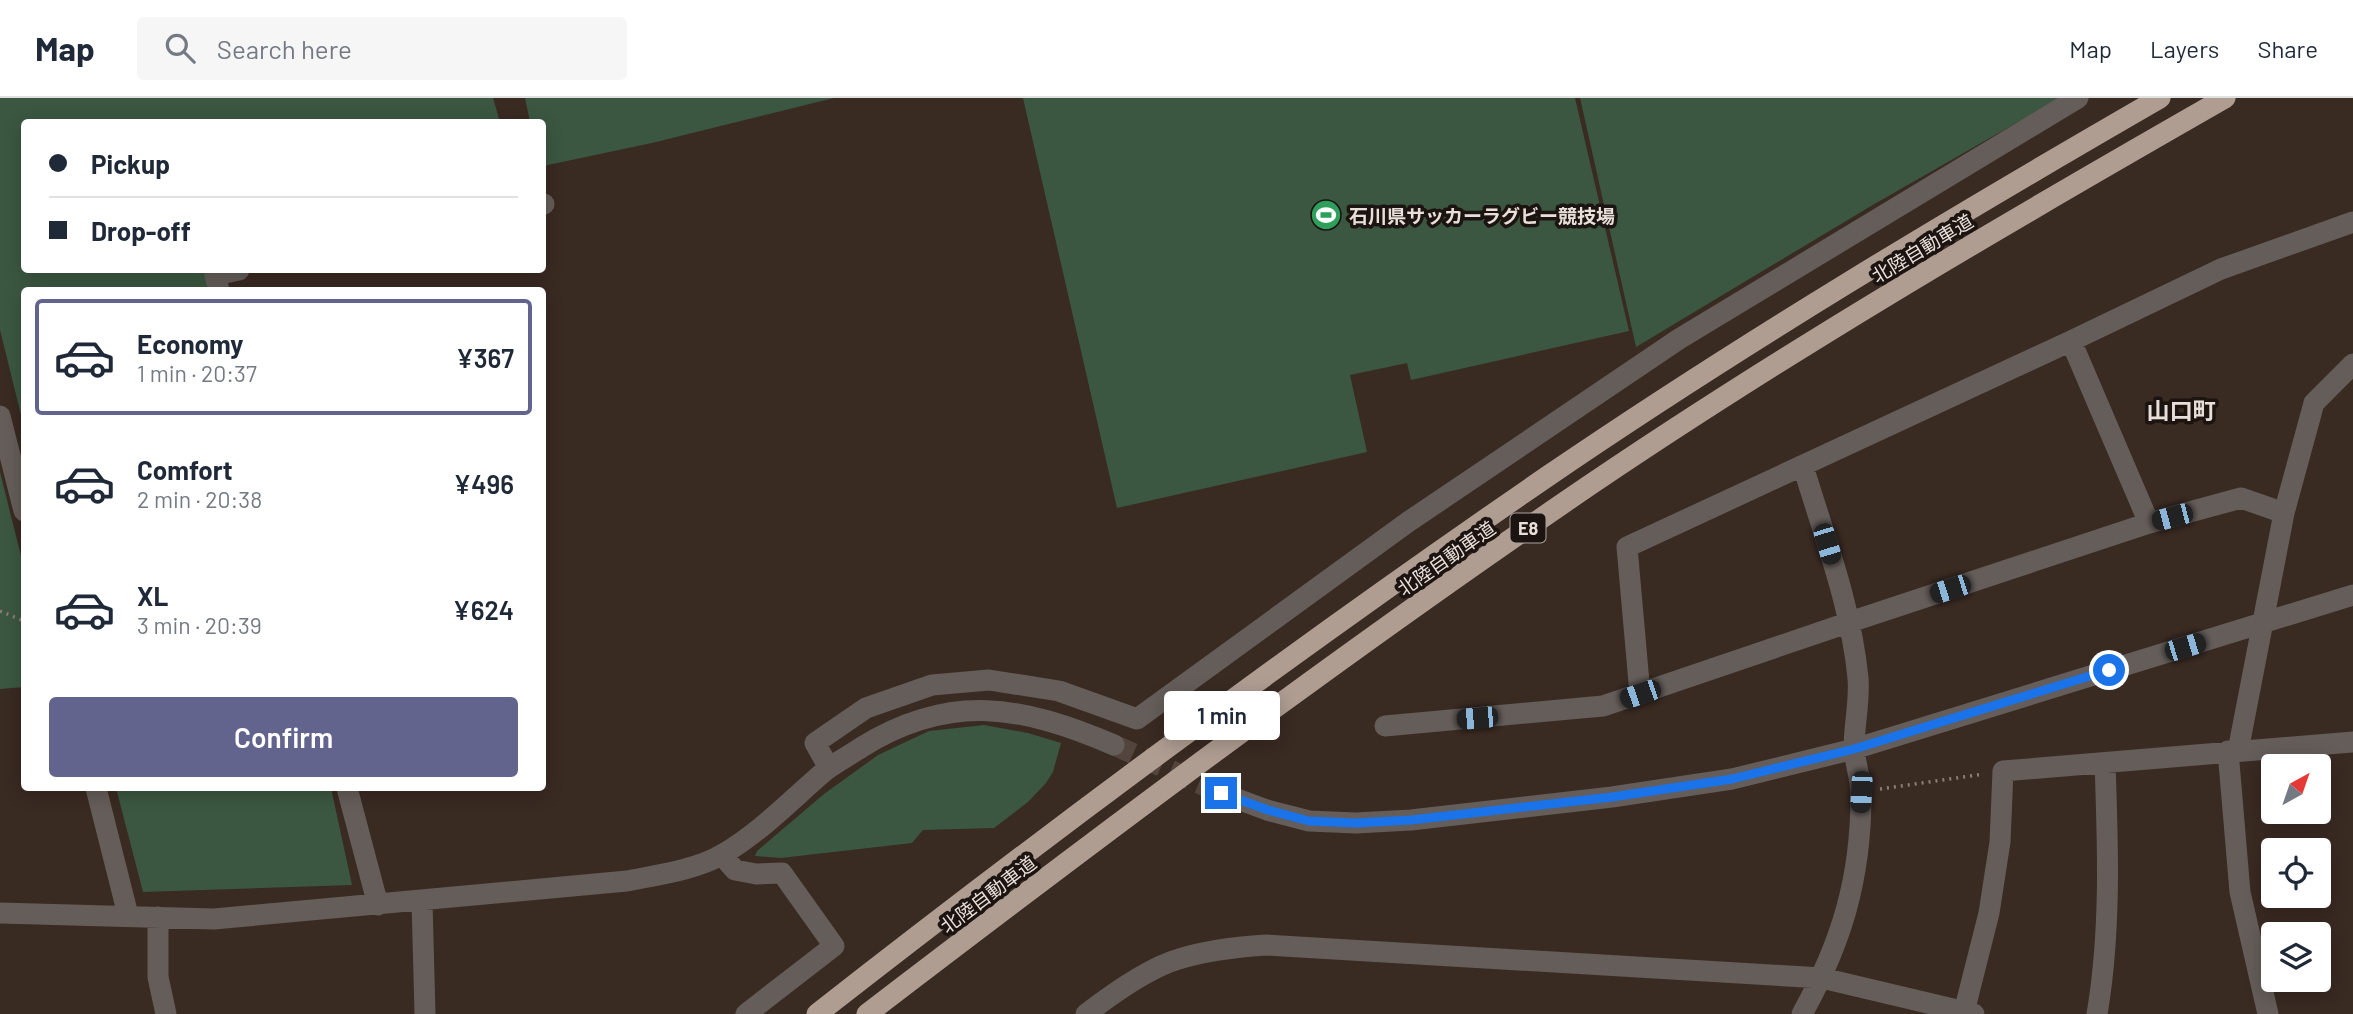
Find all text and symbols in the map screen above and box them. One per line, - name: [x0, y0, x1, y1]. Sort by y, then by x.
- search box: [137, 17, 627, 80]
- text: Map: [35, 28, 95, 68]
- icon: search: [161, 29, 199, 67]
- text: Search here: [217, 33, 352, 64]
- text: Map: [2069, 34, 2112, 63]
- text: Layers: [2150, 34, 2219, 63]
- text: Share: [2257, 34, 2318, 63]
- text: Pickup: [91, 148, 170, 179]
- sports icon: 石川県サッカーラグビー競技場: [1309, 198, 1343, 232]
- place label: 石川県サッカーラグビー競技場: [1349, 204, 1615, 227]
- street label: 北陸自動車道: [1867, 209, 1977, 287]
- text: Drop-off: [91, 215, 191, 246]
- icon: car: [53, 326, 116, 389]
- text: Economy: [137, 328, 243, 359]
- text: ¥367: [456, 342, 514, 373]
- text: 1 min · 20:37: [137, 359, 257, 387]
- district label: 山口町: [2147, 396, 2216, 424]
- icon: car: [53, 452, 116, 515]
- text: Comfort: [137, 454, 233, 485]
- text: ¥496: [453, 468, 514, 499]
- text: 2 min · 20:38: [137, 485, 262, 513]
- car: [2149, 501, 2196, 533]
- road number: E8: [1510, 514, 1546, 542]
- street label: 北陸自動車道: [1393, 516, 1499, 600]
- car: [1811, 521, 1844, 567]
- car: [1927, 573, 1974, 605]
- icon: car: [53, 578, 116, 641]
- text: XL: [137, 580, 168, 611]
- text: ¥624: [453, 594, 514, 625]
- text: 3 min · 20:39: [137, 611, 262, 639]
- car: [2162, 631, 2209, 663]
- route start: [2093, 654, 2125, 686]
- car: [1617, 677, 1664, 711]
- callout: 1 min: [1163, 692, 1279, 740]
- button: Confirm: [49, 697, 518, 777]
- text: 1 min: [1197, 701, 1247, 729]
- car: [1456, 706, 1499, 730]
- north arrow: [2261, 754, 2331, 824]
- map controls: [2261, 754, 2331, 992]
- car: [1850, 770, 1873, 814]
- route end: [1205, 777, 1237, 809]
- button: locate: [2261, 838, 2331, 908]
- street label: 北陸自動車道: [936, 851, 1040, 937]
- button: layers: [2261, 922, 2331, 992]

